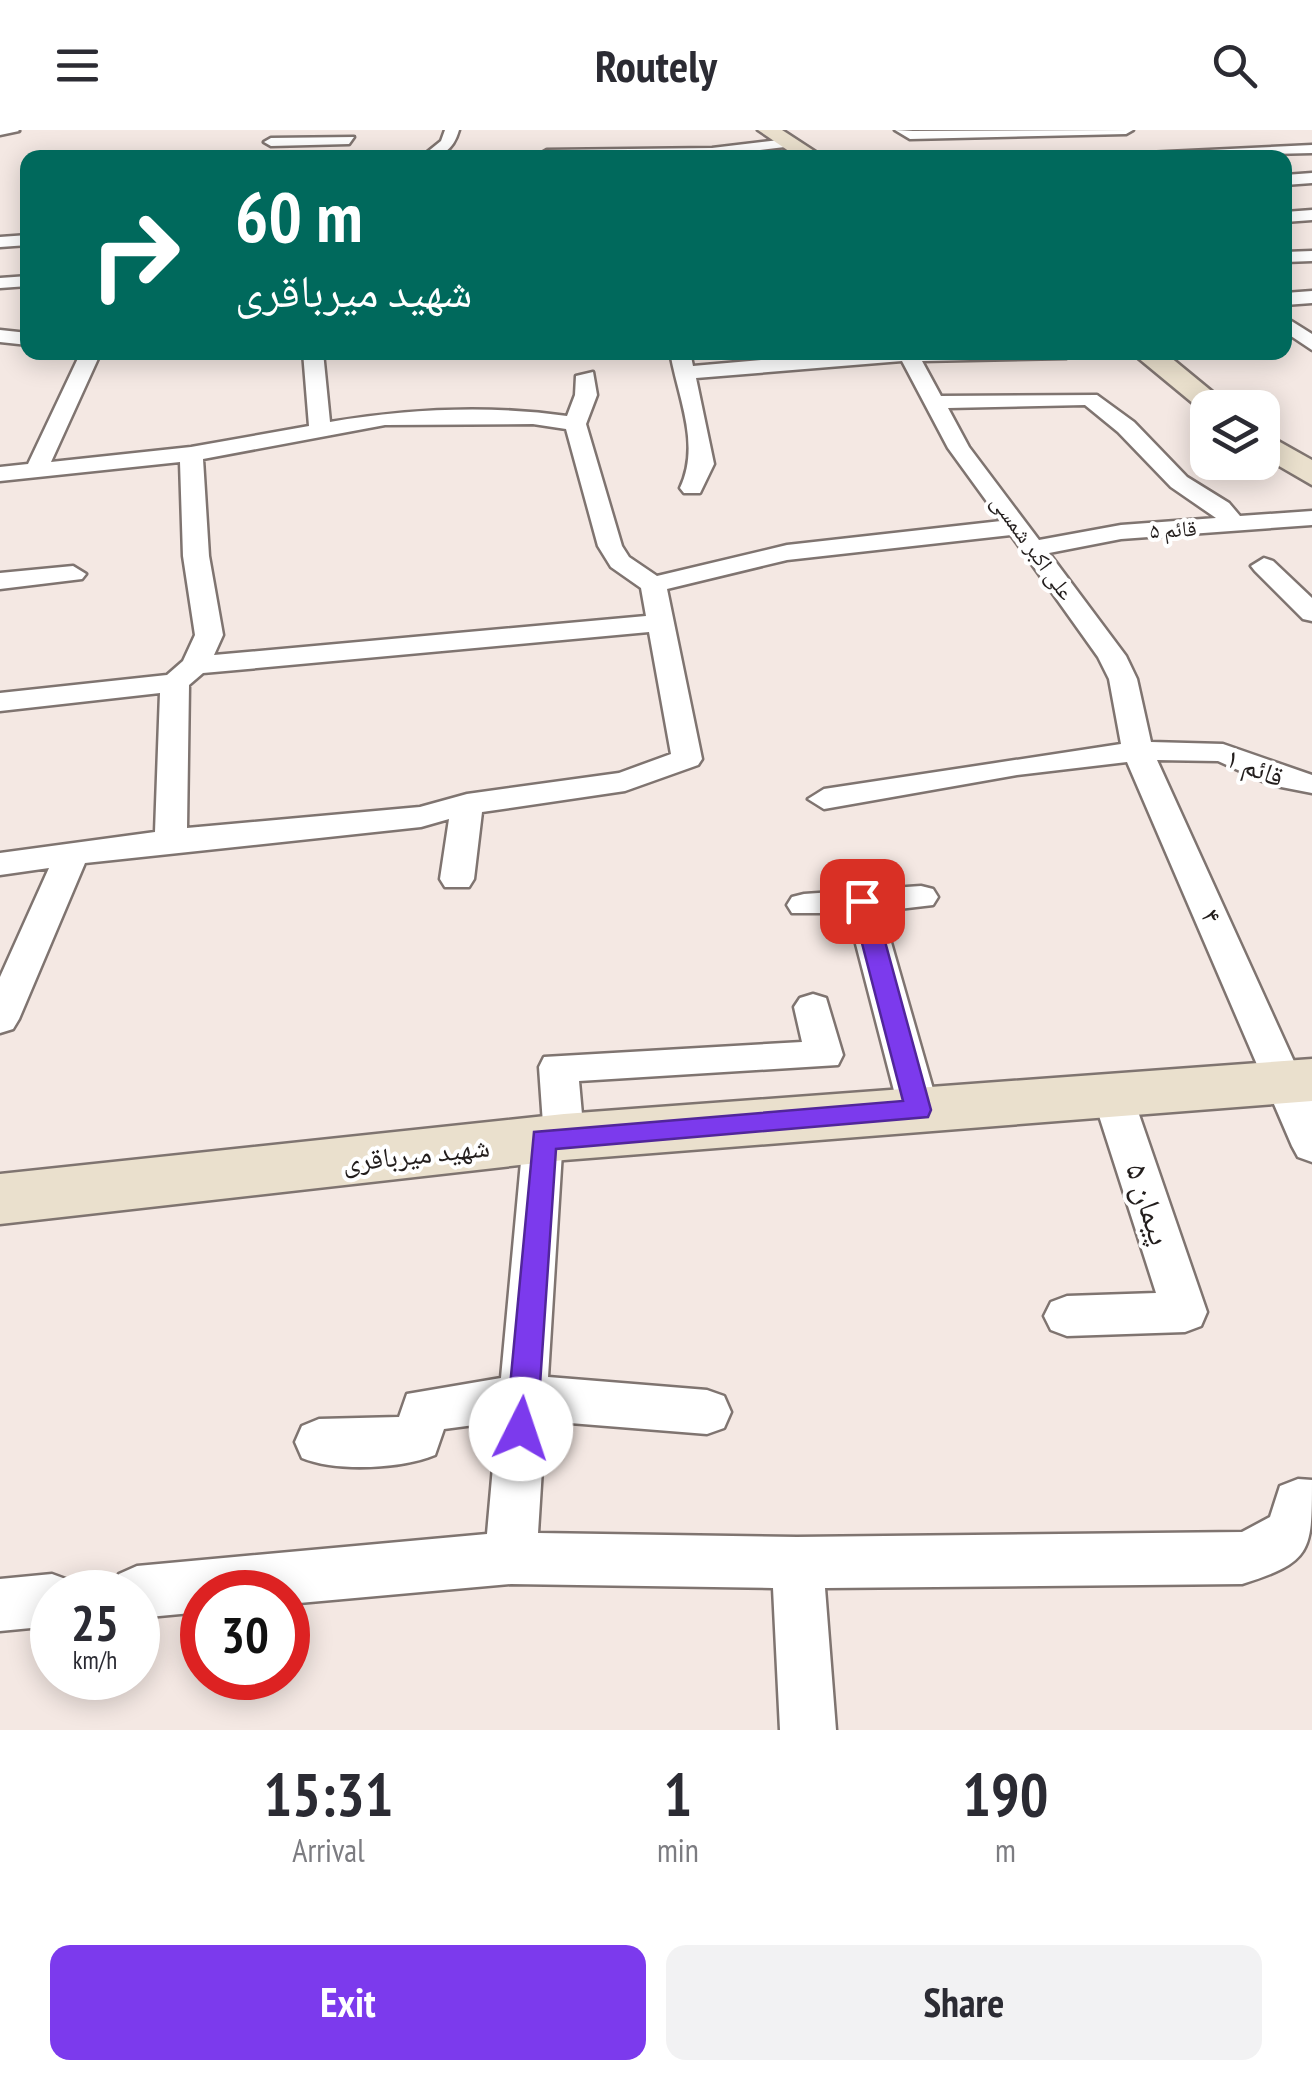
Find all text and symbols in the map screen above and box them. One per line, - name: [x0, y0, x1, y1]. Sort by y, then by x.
- text: Routely: [595, 36, 717, 94]
- icon: menu: [50, 38, 105, 93]
- icon: search: [1207, 38, 1262, 93]
- text: 60 m: [235, 171, 363, 261]
- icon: right: [70, 190, 200, 320]
- text: شهید میرباقری: [235, 261, 472, 319]
- map controls: [1190, 390, 1280, 480]
- button: layers: [1190, 390, 1280, 480]
- street label: علی اکبر شمسی: [985, 489, 1081, 605]
- street label: قائم ۵: [1149, 514, 1197, 545]
- street label: قائم ۱: [1220, 738, 1290, 796]
- pin: [820, 859, 905, 944]
- icon: arrive: [835, 874, 890, 929]
- street label: ۴: [1193, 903, 1232, 929]
- street label: شهید میرباقری: [341, 1127, 491, 1180]
- street label: پیمان ۵: [1117, 1157, 1183, 1250]
- position arrow: [469, 1377, 573, 1481]
- speed limit sign: 30: [180, 1570, 310, 1700]
- text: 25: [71, 1590, 119, 1655]
- text: km/h: [73, 1644, 117, 1676]
- text: 15:31: [264, 1755, 393, 1833]
- text: 1: [664, 1755, 692, 1833]
- text: 190: [962, 1755, 1048, 1833]
- text: Arrival: [292, 1829, 365, 1871]
- text: min: [657, 1829, 699, 1871]
- text: m: [995, 1829, 1016, 1871]
- button: Exit: [50, 1945, 646, 2060]
- button: Share: [666, 1945, 1262, 2060]

